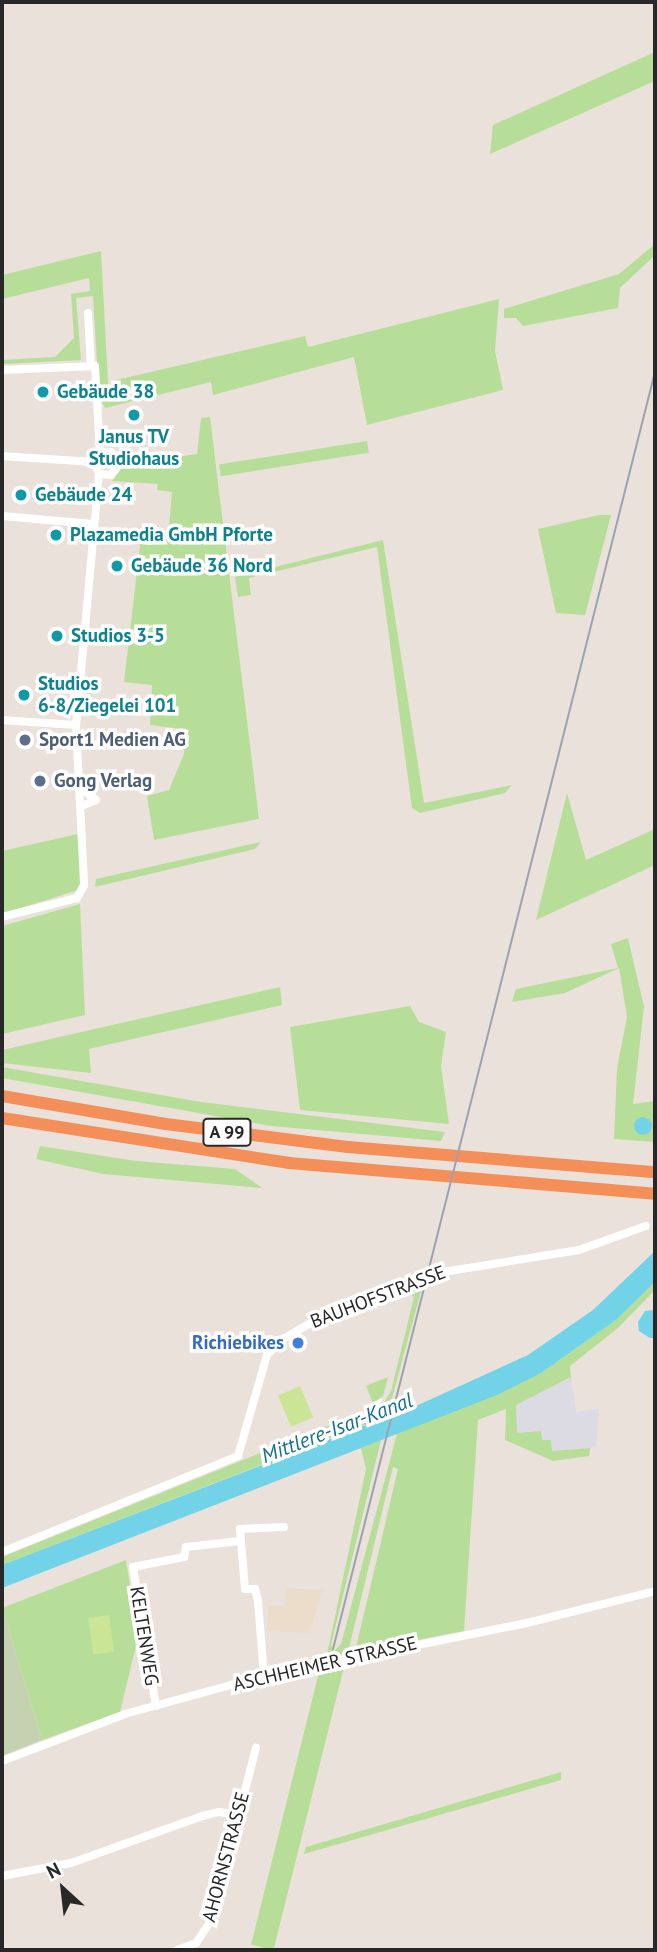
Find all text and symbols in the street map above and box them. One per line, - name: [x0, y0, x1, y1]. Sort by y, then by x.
- place label: Gebäude 38: [57, 381, 154, 403]
- marker: Gebäude 38: [35, 384, 51, 400]
- marker: Janus TV Studiohaus: [126, 407, 142, 423]
- place label: Janus TV Studiohaus: [89, 426, 179, 470]
- place label: Gebäude 24: [35, 484, 132, 506]
- marker: Gebäude 24: [13, 487, 29, 503]
- place label: Plazamedia GmbH Pforte: [70, 524, 273, 546]
- marker: Plazamedia GmbH Pforte: [48, 527, 64, 543]
- place label: Gebäude 36 Nord: [131, 555, 273, 577]
- marker: Gebäude 36 Nord: [109, 558, 125, 574]
- place label: Studios 3-5: [71, 625, 165, 647]
- marker: Studios 3-5: [49, 628, 65, 644]
- place label: Studios 6-8/Ziegelei 101: [38, 673, 176, 717]
- marker: Studios 6-8/Ziegelei 101: [16, 687, 32, 703]
- place label: Sport1 Medien AG: [39, 729, 186, 751]
- marker: Sport1 Medien AG: [17, 732, 33, 748]
- place label: Gong Verlag: [54, 770, 153, 792]
- marker: Gong Verlag: [32, 773, 48, 789]
- road number: A 99: [201, 1118, 253, 1147]
- street label: BAUHOFSTRASSE: [307, 1261, 449, 1333]
- place label: Richiebikes: [192, 1332, 284, 1354]
- marker: Richiebikes: [290, 1335, 306, 1351]
- water label: Mittlere-Isar-Kanal: [258, 1388, 416, 1468]
- street label: KELTENWEG: [125, 1585, 163, 1687]
- street label: ASCHHEIMER STRASSE: [231, 1632, 419, 1696]
- street label: AHORNSTRASSE: [198, 1789, 254, 1925]
- north arrow: [28, 1854, 98, 1924]
- text: N: [42, 1857, 64, 1884]

